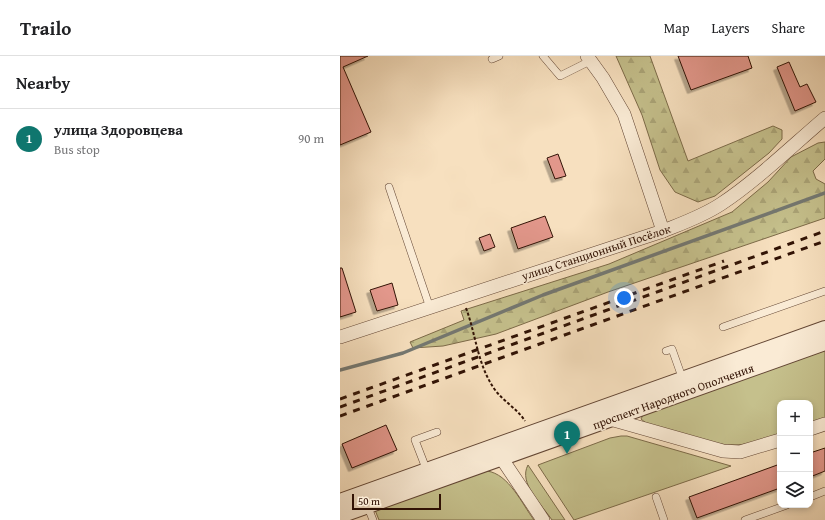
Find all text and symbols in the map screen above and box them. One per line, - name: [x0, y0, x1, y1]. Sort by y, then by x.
- text: Trailo: [20, 14, 71, 42]
- text: Map: [664, 18, 690, 38]
- text: Layers: [712, 18, 750, 38]
- text: Share: [772, 18, 805, 38]
- text: Nearby: [16, 70, 70, 95]
- text: улица Здоровцева: [54, 119, 183, 140]
- text: 1: [26, 129, 32, 148]
- text: 90 m: [298, 129, 324, 148]
- text: Bus stop: [54, 140, 100, 159]
- street label: улица Станционный Посёлок: [518, 220, 674, 285]
- your location: [614, 288, 634, 308]
- street label: проспект Народного Ополчения: [590, 359, 756, 433]
- map controls: [777, 400, 813, 508]
- button: +: [777, 400, 813, 436]
- pin: 1: [554, 421, 580, 454]
- button: −: [777, 436, 813, 472]
- button: layers: [777, 472, 813, 508]
- scale bar: [352, 492, 441, 511]
- text: 50 m: [358, 493, 380, 509]

